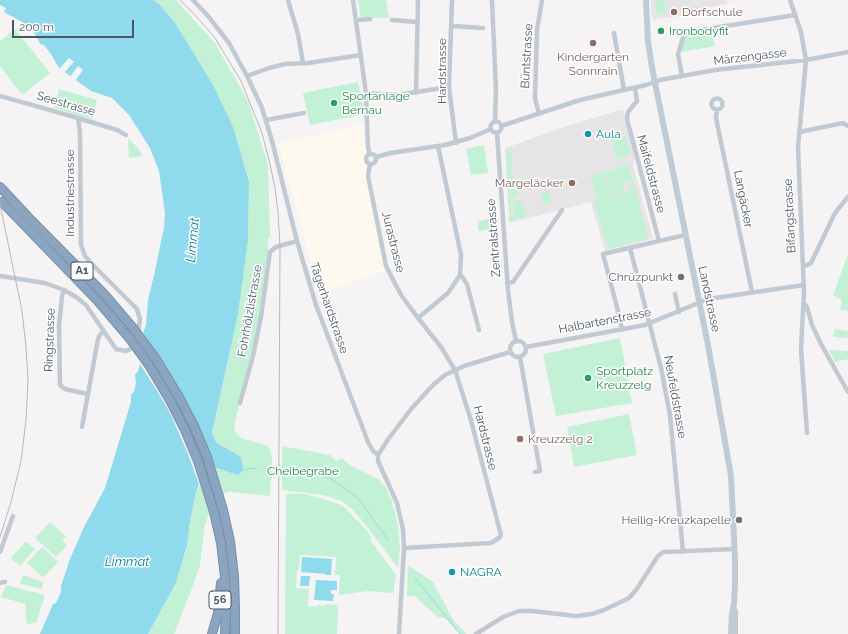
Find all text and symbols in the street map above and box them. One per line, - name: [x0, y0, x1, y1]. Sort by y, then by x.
- place label: Dorfschule: [682, 5, 743, 19]
- marker: Dorfschule: [669, 7, 679, 17]
- scale bar: [14, 12, 136, 38]
- text: 200 m: [19, 20, 54, 34]
- street label: Büntstrasse: [518, 23, 536, 89]
- place label: Ironbodyfit: [669, 24, 729, 38]
- marker: Ironbodyfit: [656, 26, 666, 36]
- street label: Hardstrasse: [435, 38, 449, 104]
- marker: Kindergarten Sonnrain: [588, 38, 598, 48]
- street label: Märzengasse: [713, 45, 787, 69]
- place label: Kindergarten Sonnrain: [557, 50, 629, 78]
- street label: Seestrasse: [35, 89, 97, 119]
- place label: Sportanlage Bernau: [342, 89, 410, 117]
- marker: Sportanlage Bernau: [329, 98, 339, 108]
- place label: Aula: [596, 127, 621, 141]
- marker: Aula: [583, 129, 593, 139]
- street label: Maifeldstrasse: [634, 133, 668, 215]
- street label: Industriestrasse: [63, 149, 77, 237]
- street label: Langäcker: [730, 169, 756, 229]
- place label: Margeläcker: [495, 176, 564, 190]
- marker: Margeläcker: [567, 178, 577, 188]
- street label: Bifangstrasse: [781, 178, 799, 254]
- street label: Zentralstrasse: [484, 198, 504, 278]
- street label: Jurastrasse: [378, 210, 408, 274]
- water label: Limmat: [183, 217, 203, 263]
- street label: Tägerhardstrasse: [307, 261, 351, 355]
- road number: A1: [71, 262, 93, 280]
- street label: Fohrhölzlistrasse: [235, 264, 265, 358]
- street label: Landstrasse: [695, 265, 723, 333]
- place label: Chrüzpunkt: [609, 270, 673, 284]
- marker: Chrüzpunkt: [676, 272, 686, 282]
- street label: Halbartenstrasse: [558, 305, 652, 337]
- street label: Ringstrasse: [42, 308, 58, 372]
- street label: Neufeldstrasse: [661, 354, 689, 440]
- place label: Sportplatz Kreuzzelg: [596, 364, 653, 392]
- marker: Sportplatz Kreuzzelg: [583, 373, 593, 383]
- street label: Hardstrasse: [470, 404, 500, 472]
- place label: Kreuzzelg 2: [528, 432, 593, 446]
- marker: Kreuzzelg 2: [515, 434, 525, 444]
- park label: Cheibegrabe: [267, 464, 339, 478]
- place label: Heilig-Kreuzkapelle: [622, 513, 731, 527]
- marker: Heilig-Kreuzkapelle: [734, 515, 744, 525]
- water label: Limmat: [105, 554, 149, 570]
- place label: NAGRA: [460, 565, 502, 579]
- marker: NAGRA: [447, 567, 457, 577]
- road number: 56: [209, 591, 231, 609]

